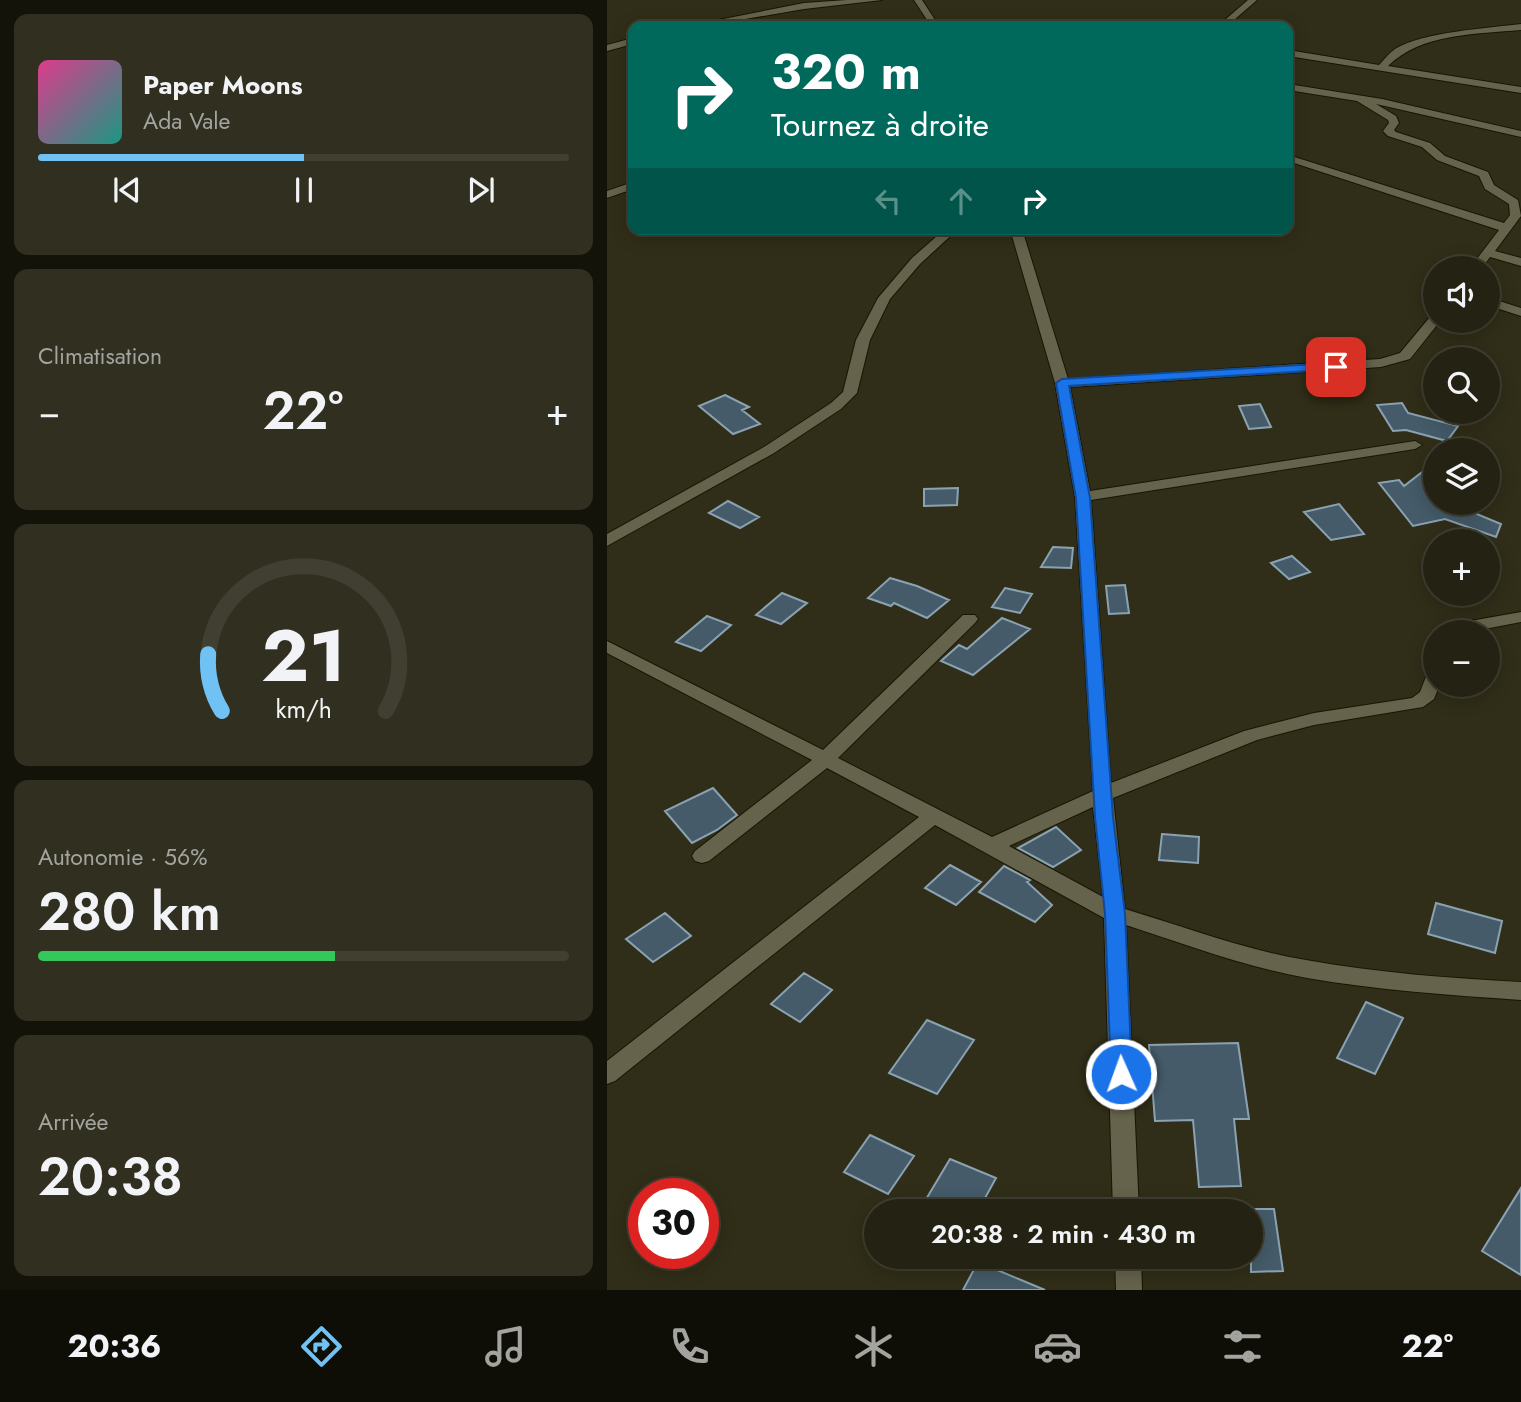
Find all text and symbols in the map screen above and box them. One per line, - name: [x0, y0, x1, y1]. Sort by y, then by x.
- text: 320 m: [771, 37, 921, 107]
- icon: right: [656, 49, 747, 140]
- text: Paper Moons: [143, 66, 303, 104]
- text: Tournez à droite: [771, 102, 989, 148]
- text: Ada Vale: [143, 104, 230, 138]
- icon: previous: [108, 171, 146, 209]
- icon: pause: [285, 171, 323, 209]
- icon: next: [462, 171, 500, 209]
- icon: left: [869, 182, 907, 220]
- icon: ahead: [942, 182, 980, 220]
- icon: right: [1015, 182, 1053, 220]
- map controls: [1423, 256, 1500, 697]
- button: sound: [1423, 256, 1500, 333]
- pin: [1306, 337, 1366, 397]
- text: Climatisation: [38, 339, 162, 373]
- button: search: [1423, 347, 1500, 424]
- icon: arrive: [1317, 348, 1355, 386]
- text: 22°: [263, 373, 343, 449]
- text: −: [38, 384, 60, 439]
- text: +: [546, 384, 569, 439]
- button: layers: [1423, 438, 1500, 515]
- button: +: [1423, 529, 1500, 606]
- text: 21: [261, 603, 346, 708]
- button: −: [1423, 620, 1500, 697]
- text: km/h: [275, 691, 332, 727]
- text: Autonomie · 56%: [38, 840, 207, 874]
- text: 280 km: [38, 874, 221, 950]
- position arrow: [1084, 1037, 1158, 1111]
- text: Arrivée: [38, 1105, 108, 1139]
- text: 20:38: [38, 1139, 183, 1215]
- speed limit sign: 30: [628, 1178, 719, 1269]
- text: 20:38 · 2 min · 430 m: [931, 1215, 1196, 1253]
- icon: directions: [297, 1322, 346, 1371]
- icon: music: [481, 1322, 530, 1371]
- icon: phone: [665, 1322, 714, 1371]
- icon: climate: [849, 1322, 898, 1371]
- icon: car: [1033, 1322, 1082, 1371]
- icon: filters: [1218, 1322, 1267, 1371]
- text: 20:36: [68, 1323, 161, 1369]
- text: 22°: [1402, 1323, 1453, 1369]

